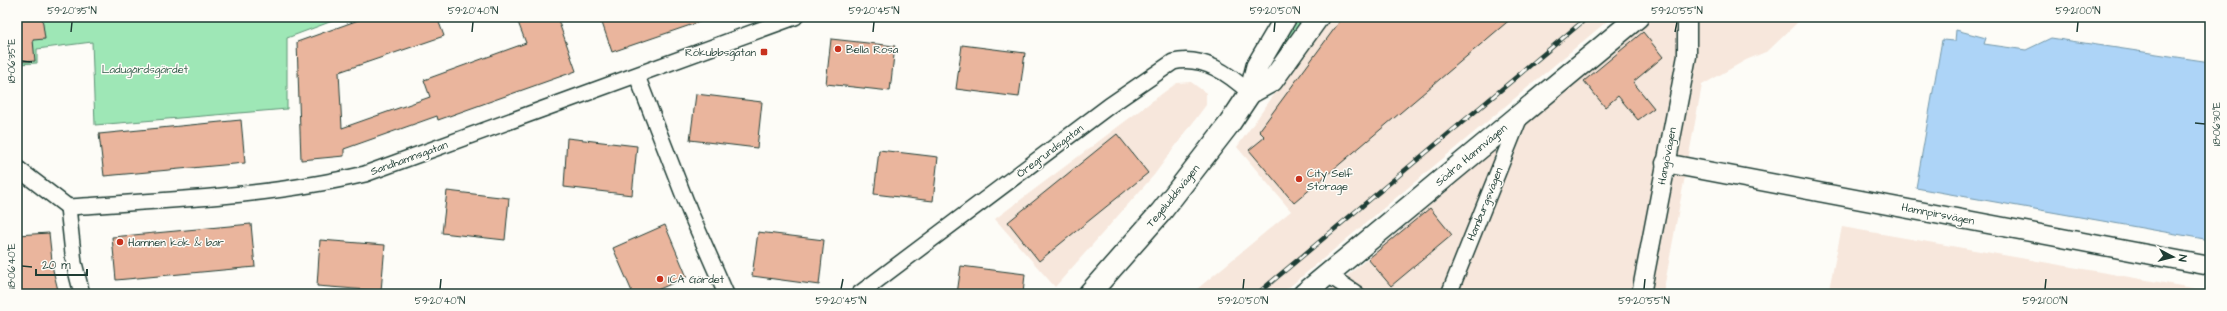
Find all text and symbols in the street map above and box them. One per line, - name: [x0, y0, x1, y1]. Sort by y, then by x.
- text: 59°20'35"N: [47, 4, 97, 18]
- text: 59°20'40"N: [448, 4, 498, 18]
- text: 59°20'45"N: [848, 4, 900, 18]
- text: 59°20'50"N: [1250, 4, 1300, 18]
- text: 59°20'55"N: [1651, 4, 1703, 18]
- text: 59°21'00"N: [2056, 4, 2100, 18]
- text: 18°06'35"E: [5, 39, 19, 83]
- place label: Bella Rosa: [846, 42, 899, 57]
- marker: Bella Rosa: [833, 44, 843, 54]
- place label: Rökubbsgatan: [685, 45, 756, 61]
- marker: Rökubbsgatan: [759, 47, 769, 57]
- park label: Ladugårdsgärdet: [102, 62, 189, 78]
- text: 18°06'30"E: [2210, 102, 2224, 146]
- street label: Södra Hamnvägen: [1432, 120, 1511, 190]
- street label: Öregrundsgatan: [1013, 121, 1088, 182]
- street label: Hangövägen: [1654, 126, 1681, 186]
- street label: Sandhamnsgatan: [368, 137, 451, 180]
- street label: Tegeluddsvägen: [1143, 161, 1204, 231]
- street label: Hamburgsvägen: [1463, 164, 1508, 243]
- place label: City Self Storage: [1307, 166, 1353, 195]
- marker: City Self Storage: [1294, 174, 1304, 184]
- street label: Hamnpirsvägen: [1900, 200, 1976, 230]
- place label: Hamnen kök & bar: [128, 235, 224, 250]
- marker: Hamnen kök & bar: [115, 237, 125, 247]
- north arrow: [2153, 237, 2193, 277]
- text: 18°06'40"E: [5, 243, 19, 289]
- scale bar: [36, 251, 87, 277]
- text: N: [2175, 254, 2190, 263]
- text: 20 m: [42, 257, 71, 274]
- place label: ICA Gärdet: [668, 272, 725, 287]
- marker: ICA Gärdet: [655, 274, 665, 284]
- text: 59°20'40"N: [415, 294, 465, 308]
- text: 59°20'45"N: [815, 294, 867, 308]
- text: 59°20'50"N: [1218, 294, 1268, 308]
- text: 59°20'55"N: [1618, 294, 1670, 308]
- text: 59°21'00"N: [2023, 294, 2067, 308]

